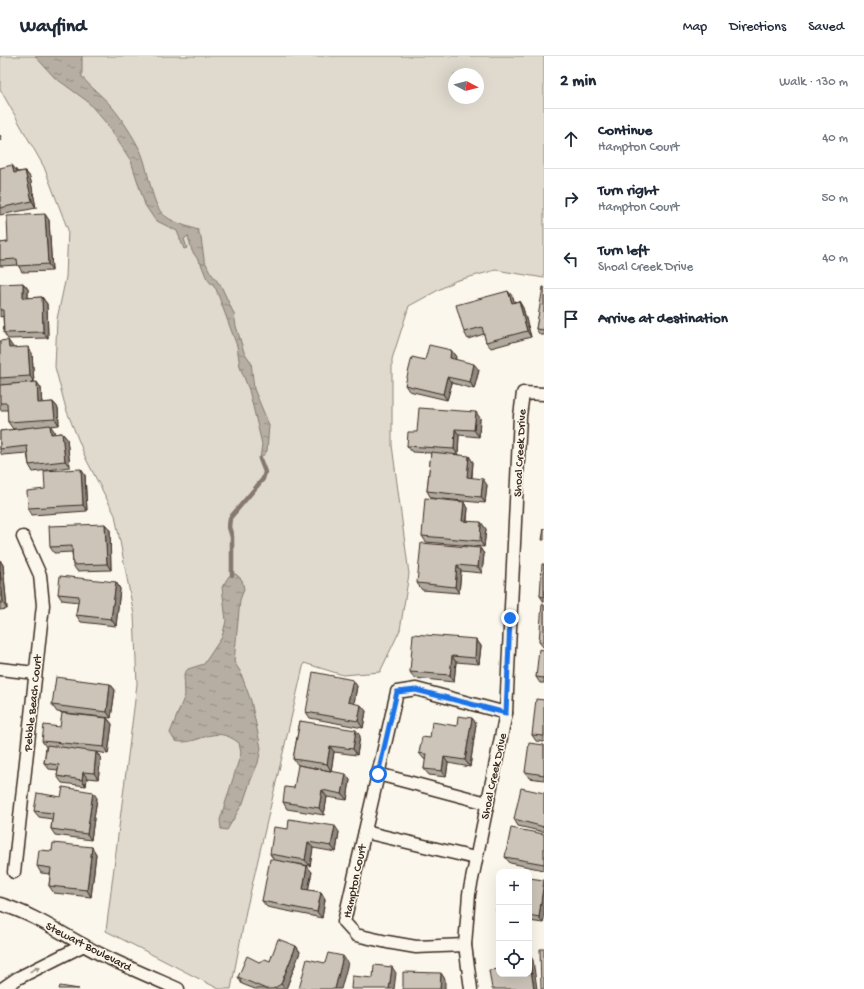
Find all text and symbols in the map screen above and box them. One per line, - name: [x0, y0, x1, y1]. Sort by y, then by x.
- text: Wayfind: [20, 16, 86, 39]
- text: Map: [683, 19, 707, 36]
- text: Directions: [729, 19, 786, 36]
- text: Saved: [808, 19, 844, 36]
- north arrow: [448, 68, 484, 104]
- text: 2 min: [560, 72, 596, 92]
- text: Walk · 130 m: [779, 75, 848, 90]
- text: Continue: [598, 122, 652, 140]
- icon: ahead: [560, 128, 582, 150]
- text: 40 m: [822, 131, 848, 146]
- text: Hampton Court: [598, 140, 679, 155]
- text: Turn right: [598, 182, 658, 200]
- icon: right: [560, 188, 582, 210]
- text: 50 m: [821, 191, 848, 206]
- text: Hampton Court: [598, 200, 679, 215]
- text: Turn left: [598, 242, 649, 260]
- icon: left: [560, 248, 582, 270]
- text: 40 m: [822, 251, 848, 266]
- text: Shoal Creek Drive: [598, 260, 693, 275]
- icon: arrive: [560, 308, 582, 330]
- text: Arrive at destination: [598, 310, 728, 328]
- street label: Shoal Creek Drive: [512, 408, 530, 497]
- route end: [501, 609, 519, 627]
- street label: Pebble Beach Court: [22, 653, 46, 753]
- street label: Shoal Creek Drive: [479, 731, 511, 821]
- route start: [369, 765, 387, 783]
- street label: Hampton Court: [341, 842, 371, 920]
- map controls: [496, 869, 532, 977]
- button: +: [496, 869, 532, 905]
- button: −: [496, 905, 532, 941]
- street label: Stewart Boulevard: [43, 920, 134, 976]
- button: locate: [496, 941, 532, 977]
- one-way arrow: [30, 966, 41, 973]

